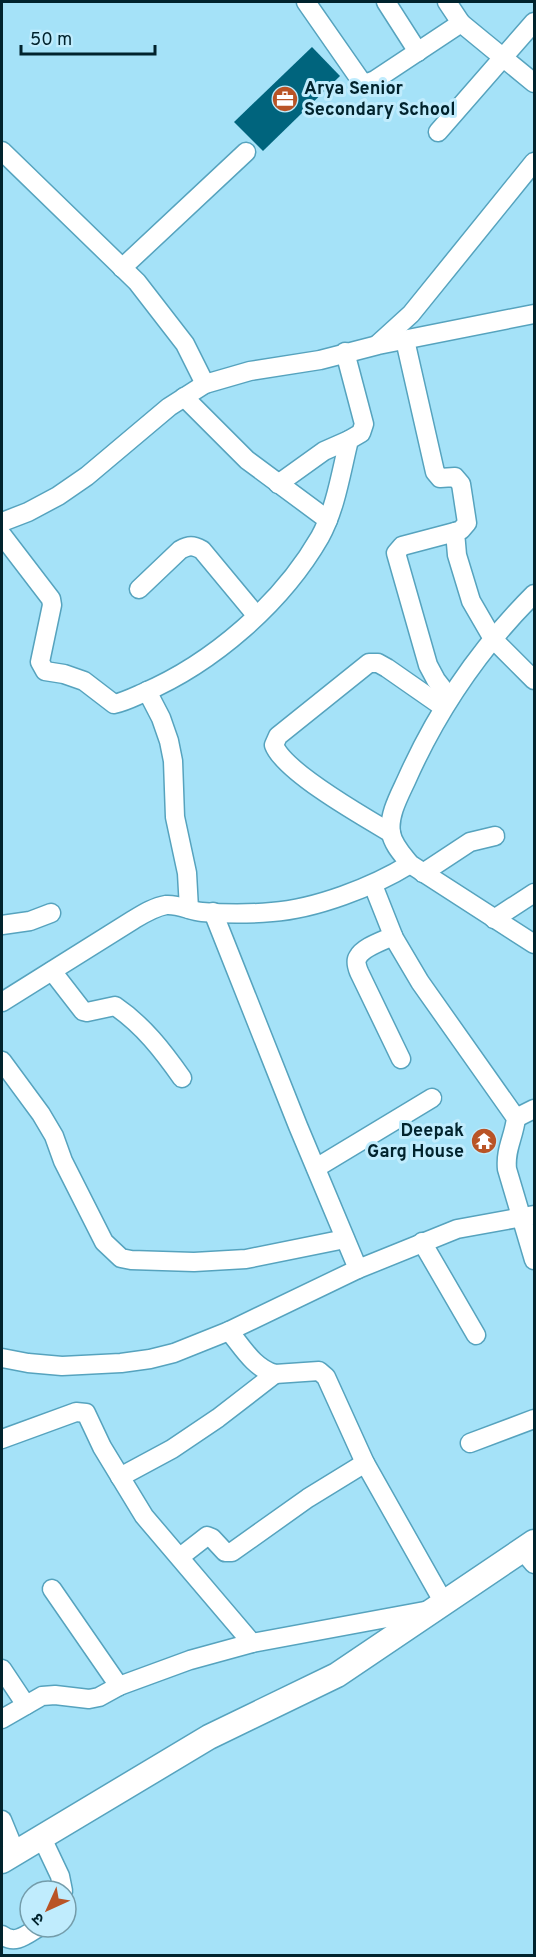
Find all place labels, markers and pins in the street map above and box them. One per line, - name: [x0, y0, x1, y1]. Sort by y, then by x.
- place label: Arya Senior Secondary School: [304, 78, 455, 122]
- office icon: Arya Senior Secondary School: [270, 84, 300, 114]
- place label: Deepak Garg House: [367, 1120, 464, 1164]
- temple icon: Deepak Garg House: [469, 1126, 499, 1156]

